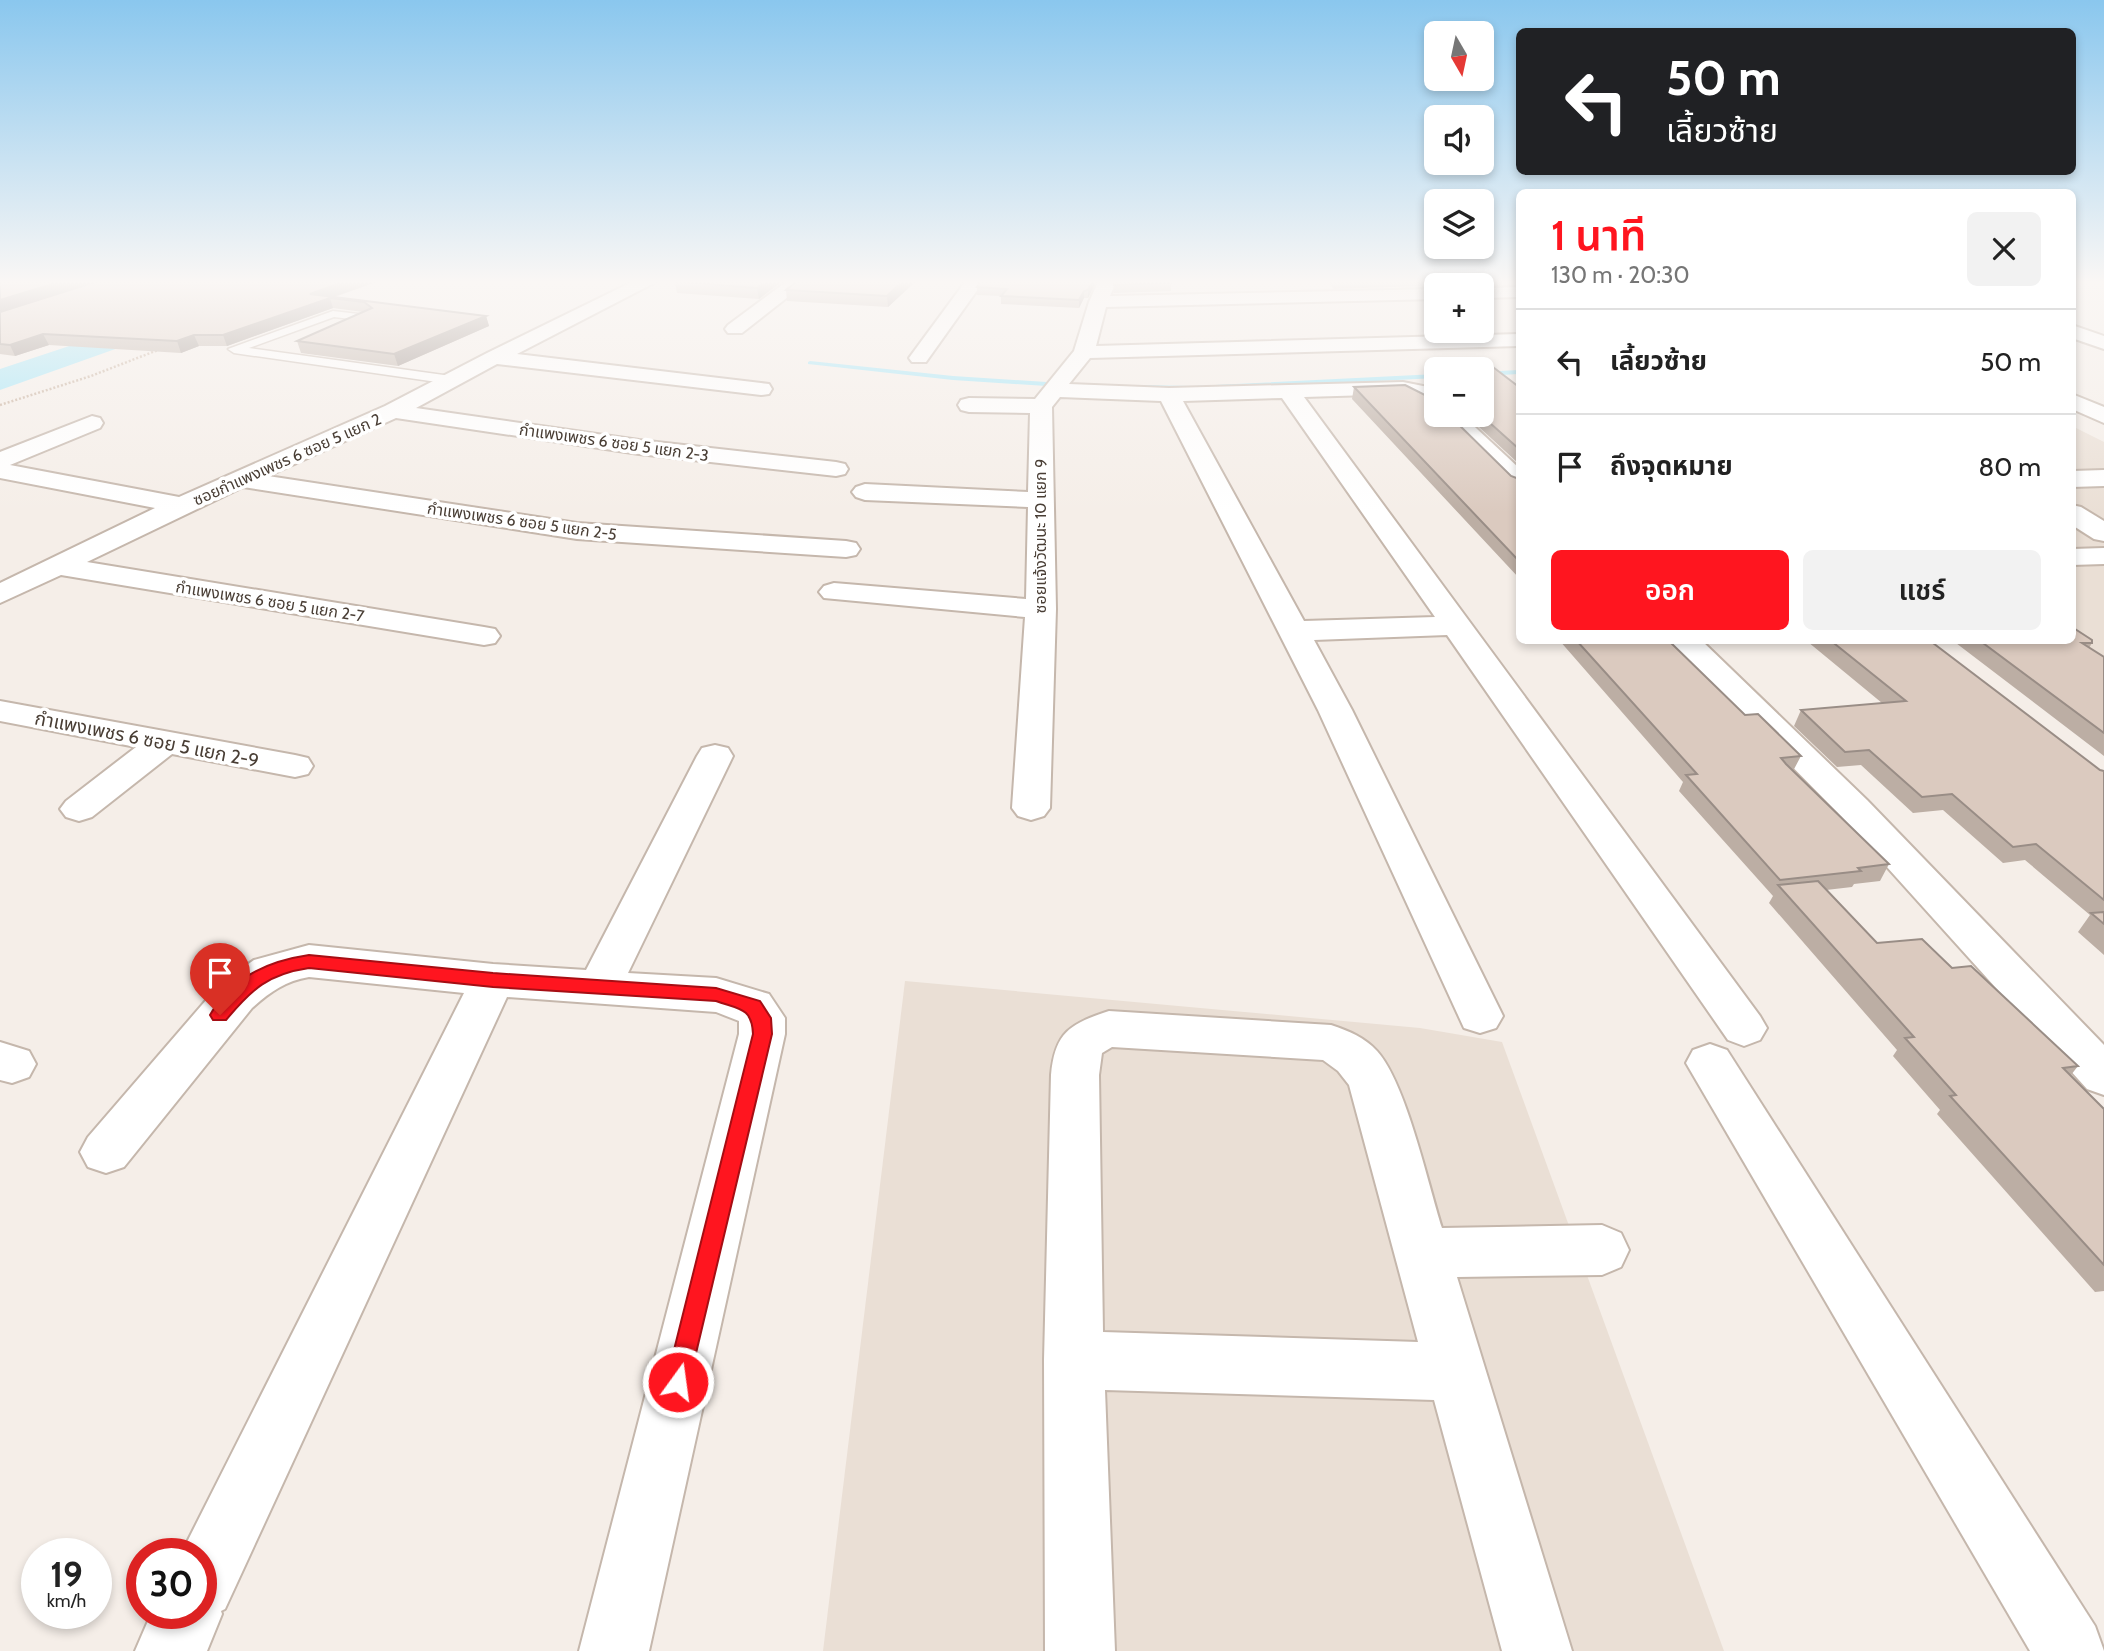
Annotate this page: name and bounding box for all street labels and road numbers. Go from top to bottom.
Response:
street label: ซอยกำแพงเพชร 6 ซอย 5 แยก 2 [190,409,384,510]
street label: กำแพงเพชร 6 ซอย 5 แยก 2-3 [518,420,710,465]
street label: ซอยแจ้งวัฒนะ 10 แยก 9 [1031,459,1050,613]
street label: กำแพงเพชร 6 ซอย 5 แยก 2-5 [426,499,618,544]
street label: กำแพงเพชร 6 ซอย 5 แยก 2-7 [174,577,365,626]
street label: กำแพงเพชร 6 ซอย 5 แยก 2-9 [33,706,261,773]

